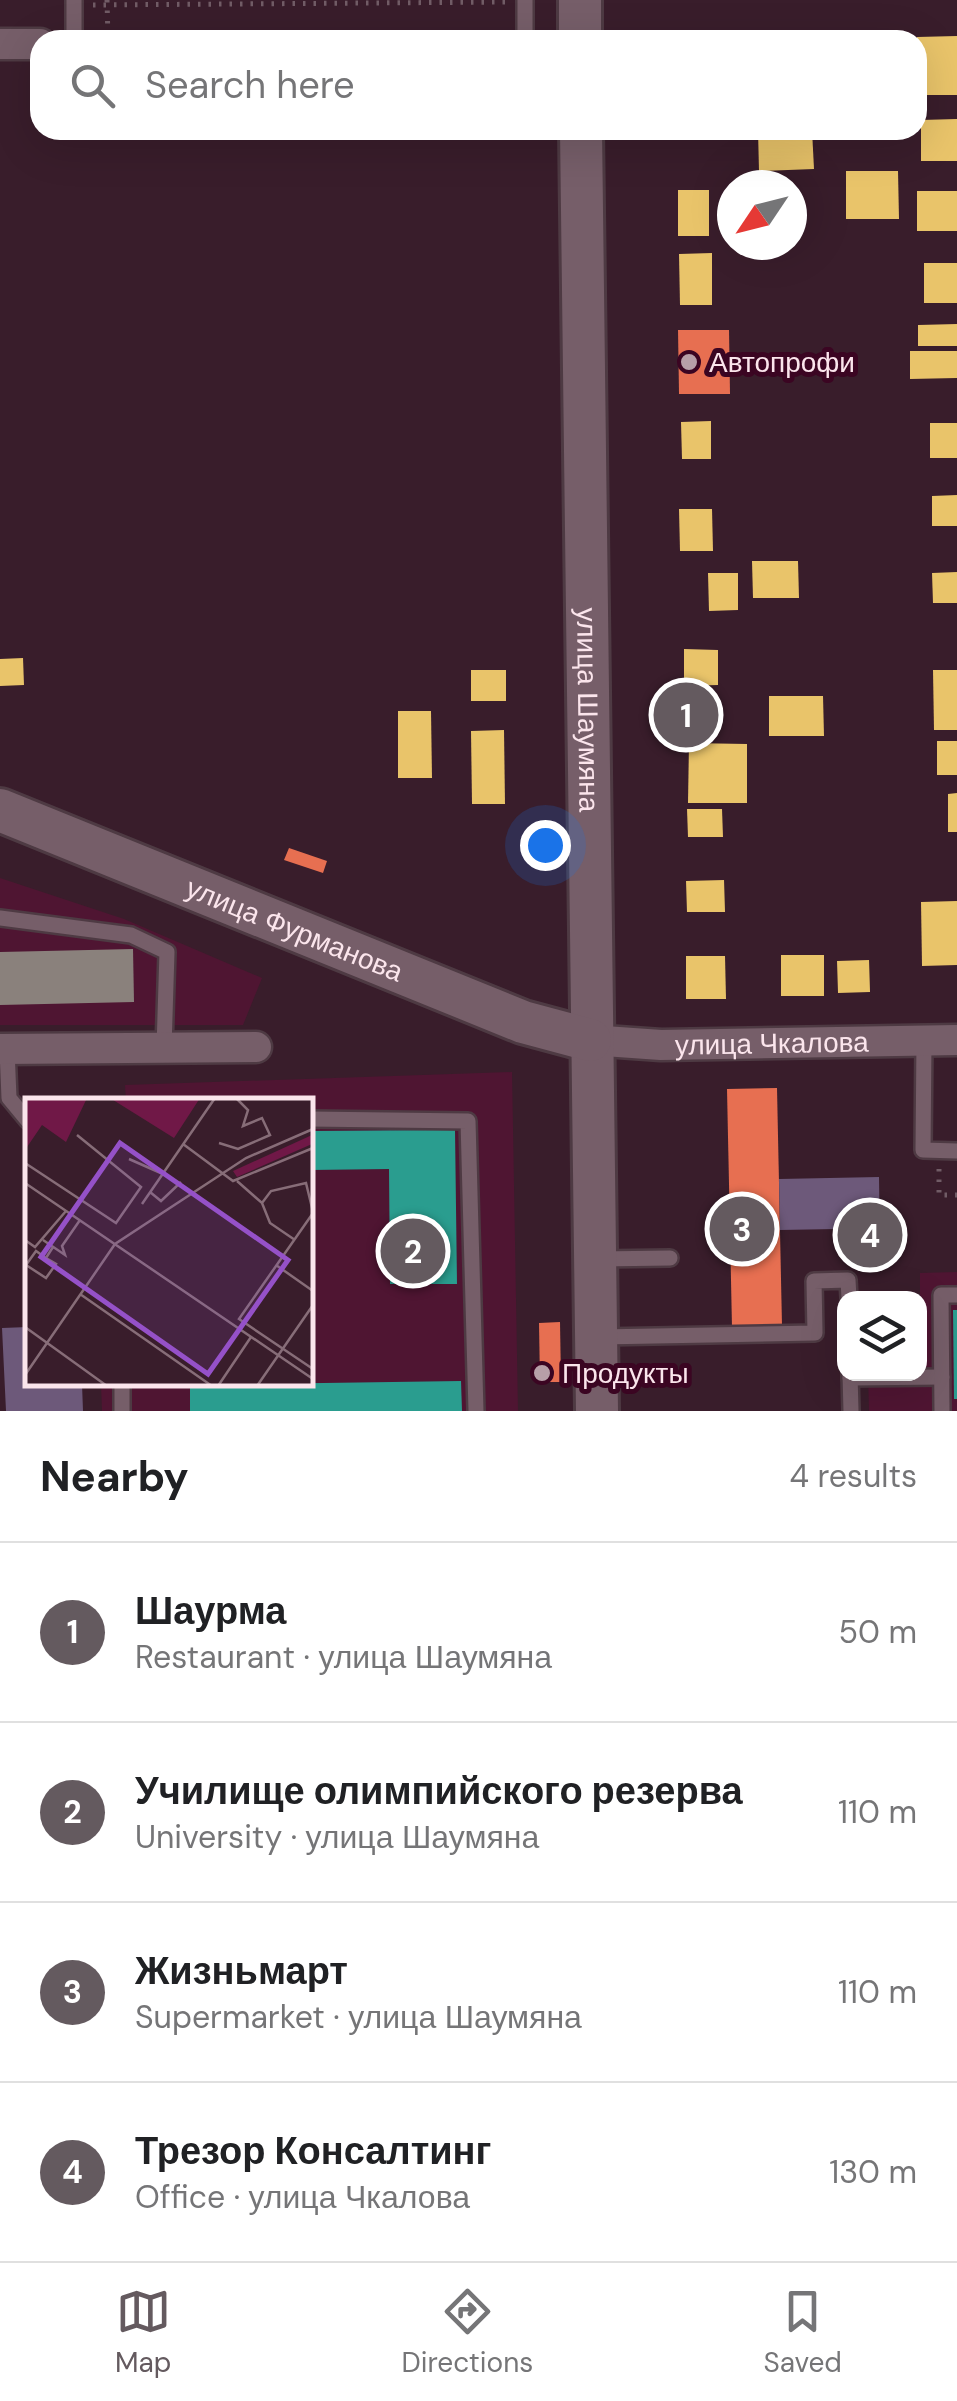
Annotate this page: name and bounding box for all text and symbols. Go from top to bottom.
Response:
search box [30,30,927,140]
icon: search [65,58,120,113]
text: Search here [145,60,355,110]
north arrow [717,170,807,260]
place label: Автопрофи [709,344,855,381]
marker: Автопрофи [678,351,700,373]
street label: улица Шаумяна [568,607,608,813]
pin: 1 [654,678,718,752]
your location [520,820,571,871]
street label: улица Фурманова [181,869,409,991]
street label: улица Чкалова [675,1023,870,1064]
inset map [25,1098,312,1386]
pin: 3 [710,1192,774,1266]
pin: 4 [838,1198,902,1272]
pin: 2 [380,1214,446,1288]
map controls [837,1291,927,1381]
button: layers [837,1291,927,1381]
place label: Продукты [562,1355,689,1392]
marker: Продукты [531,1362,553,1384]
text: Nearby [40,1449,189,1504]
text: 4 results [790,1455,917,1497]
text: Шаурма [135,1586,286,1636]
text: 1 [67,1611,78,1653]
text: 50 m [839,1611,917,1653]
text: Restaurant · улица Шаумяна [135,1636,552,1678]
text: Училище олимпийского резерва [135,1766,743,1816]
text: 2 [63,1791,82,1833]
text: 110 m [838,1791,917,1833]
text: University · улица Шаумяна [135,1816,539,1858]
text: Жизньмарт [135,1946,348,1996]
text: 3 [63,1971,82,2013]
text: 110 m [838,1971,917,2013]
text: Supermarket · улица Шаумяна [135,1996,582,2038]
text: Трезор Консалтинг [135,2126,491,2176]
text: 4 [62,2151,83,2193]
text: 130 m [829,2151,917,2193]
text: Office · улица Чкалова [135,2176,470,2218]
tab: Map [115,2284,171,2381]
tab: Directions [402,2284,533,2381]
tab: Saved [763,2284,842,2381]

